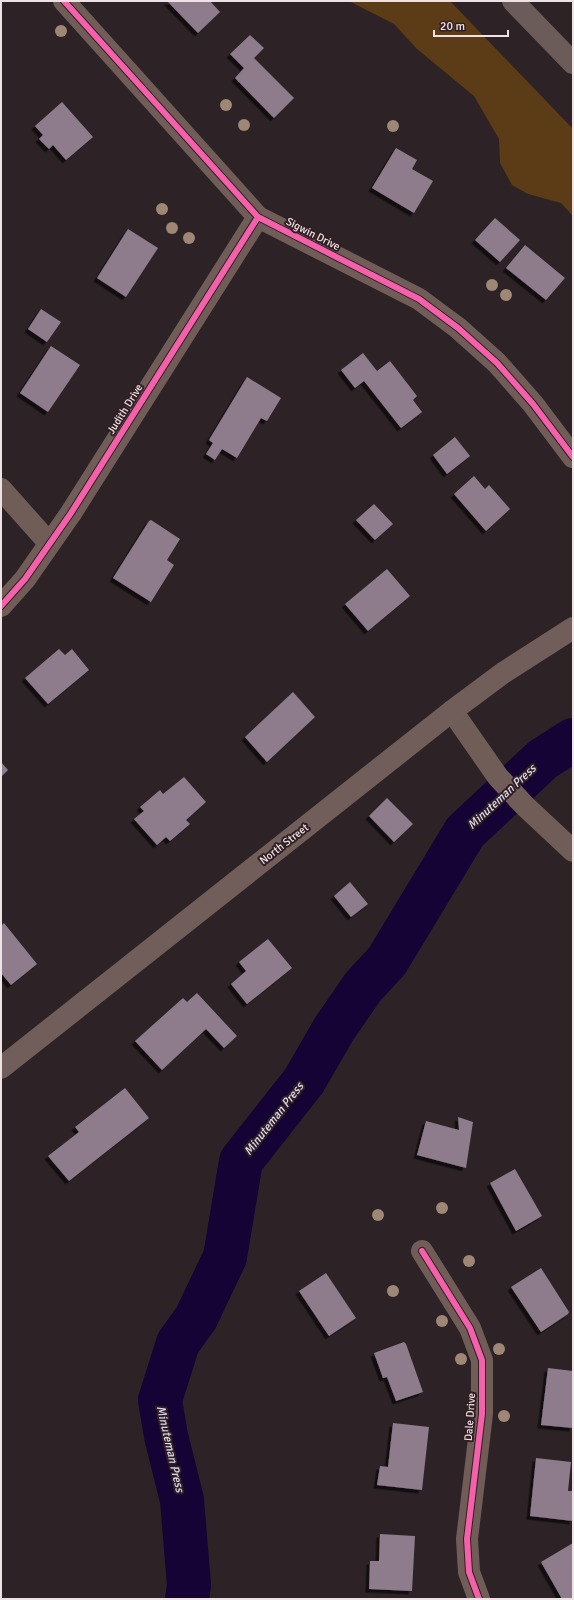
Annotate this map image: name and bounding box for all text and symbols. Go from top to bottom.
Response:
scale bar [434,12,508,38]
text: 20 m [440,19,465,34]
street label: Sigwin Drive [284,215,342,253]
street label: Judith Drive [105,382,145,436]
water label: Minuteman Press [465,760,541,833]
street label: North Street [257,821,311,867]
water label: Minuteman Press [241,1078,308,1158]
street label: Dale Drive [462,1392,478,1442]
water label: Minuteman Press [153,1404,188,1495]

